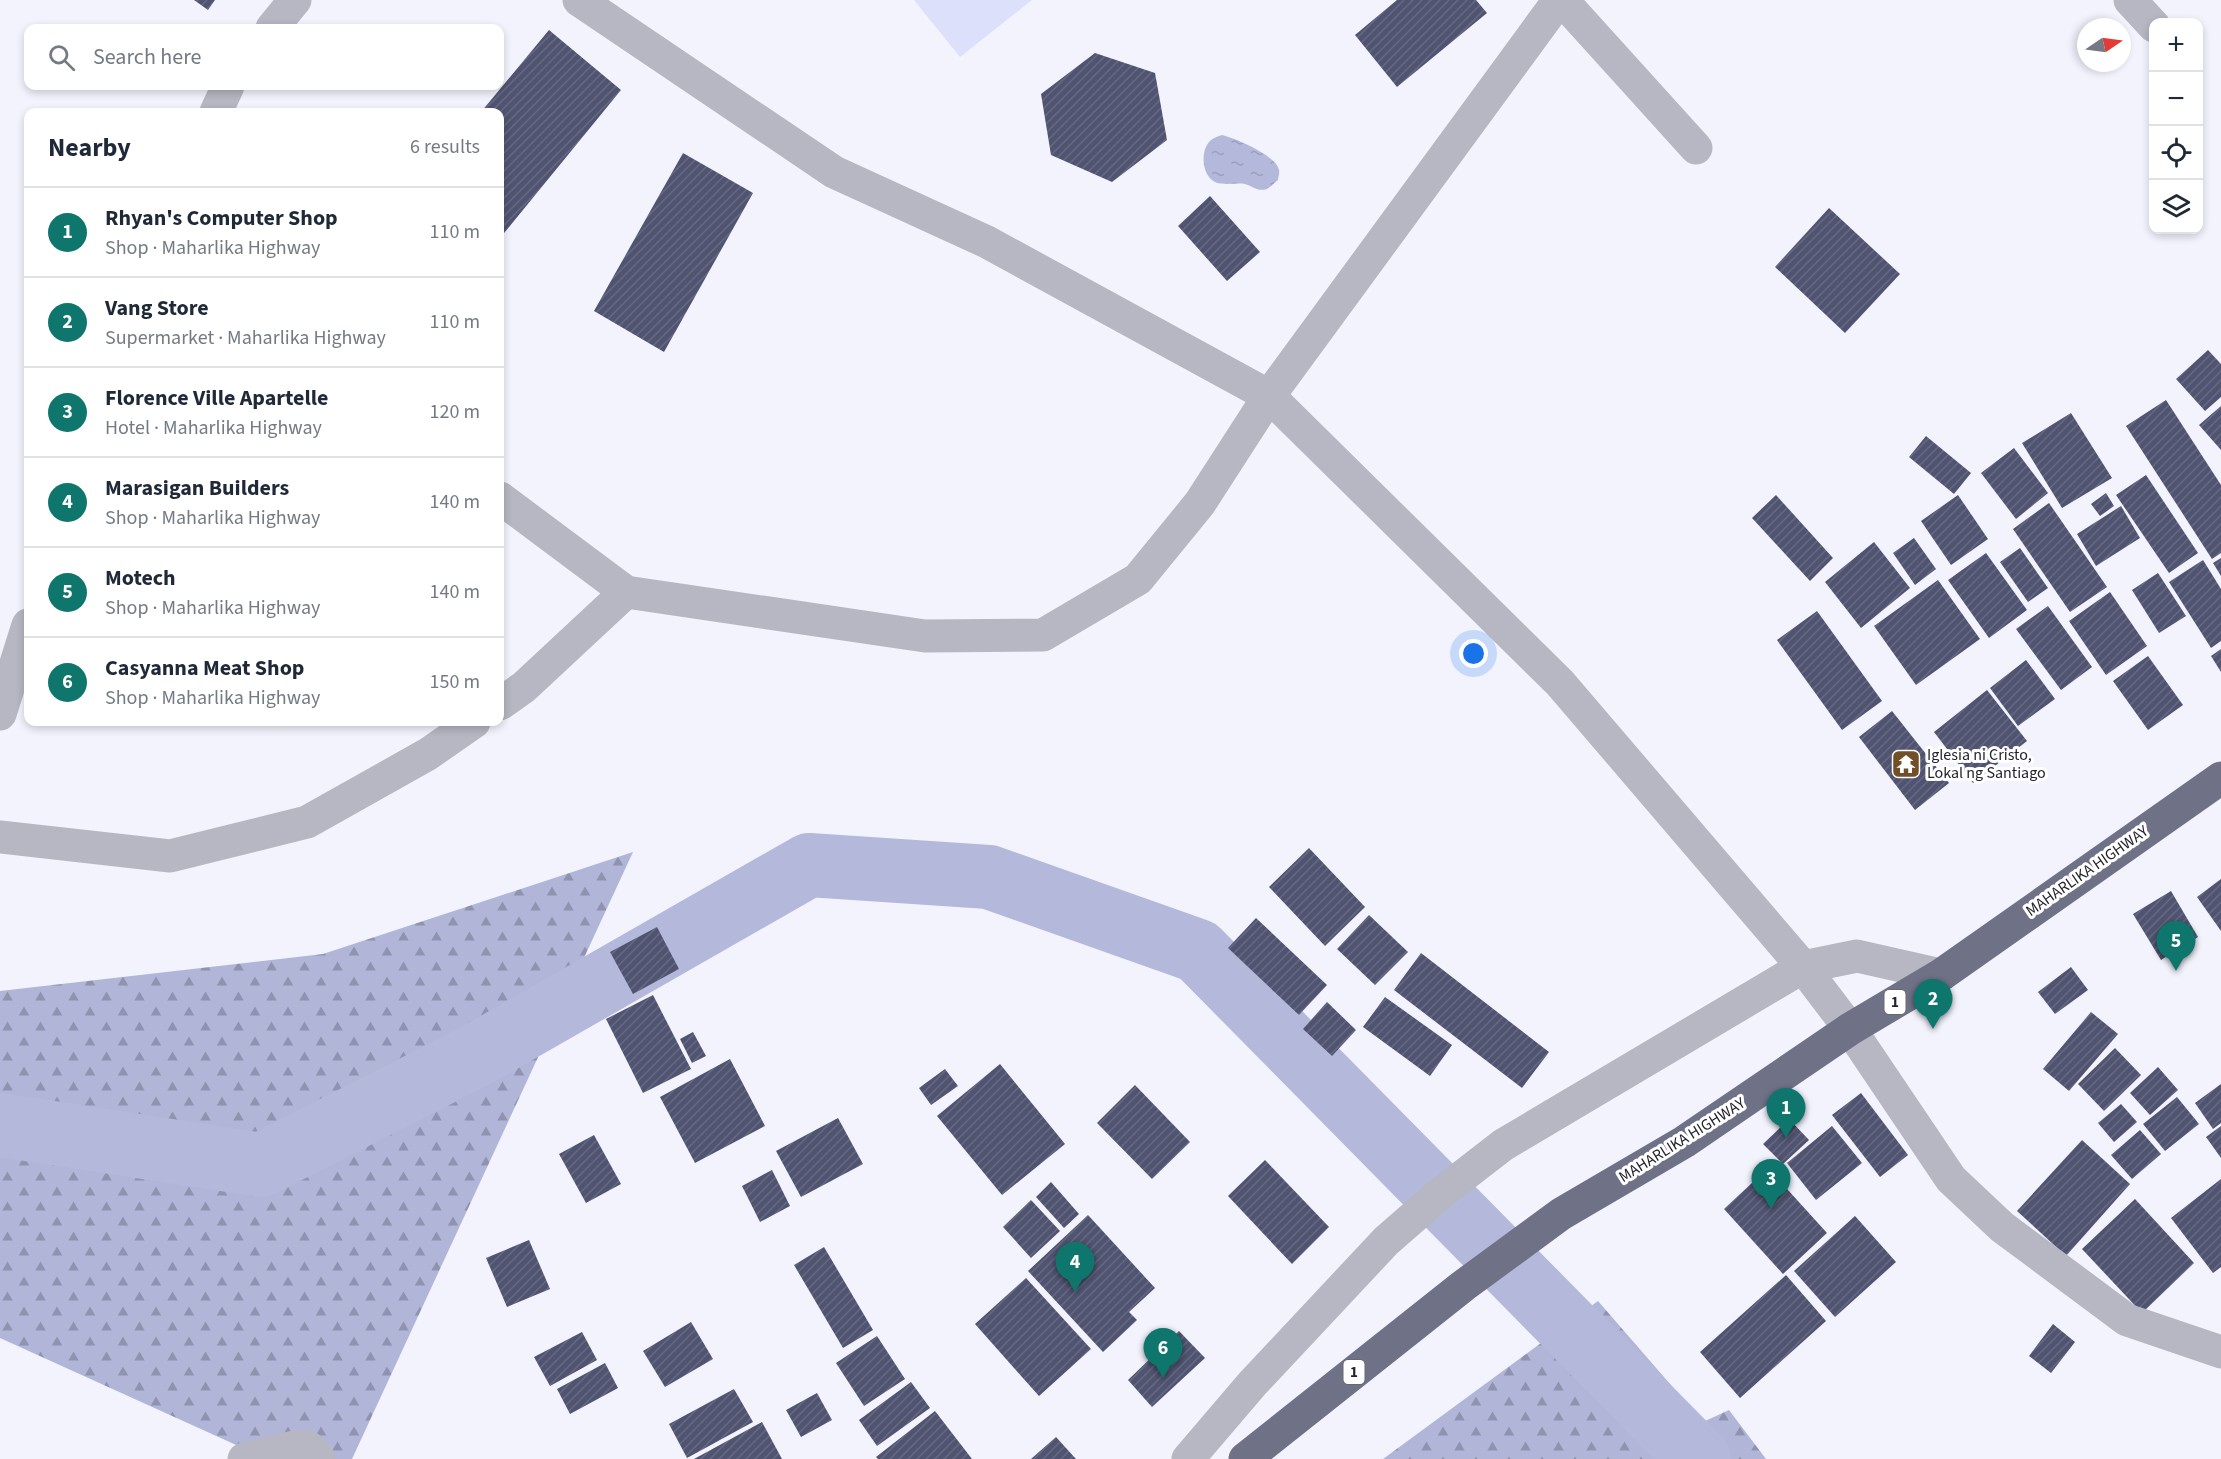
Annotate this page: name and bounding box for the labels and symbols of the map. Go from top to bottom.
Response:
north arrow [2077,18,2131,72]
your location [1459,639,1488,668]
place label: Iglesia ni Cristo, Lokal ng Santiago [1927,744,2046,784]
temple icon: Iglesia ni Cristo, Lokal ng Santiago [1890,748,1922,780]
street label: MAHARLIKA HIGHWAY [2021,820,2153,922]
pin: 5 [2156,922,2196,971]
pin: 2 [1914,980,1952,1029]
road number: 1 [1884,990,1906,1014]
pin: 1 [1766,1088,1806,1138]
street label: MAHARLIKA HIGHWAY [1615,1092,1750,1188]
pin: 3 [1752,1160,1790,1209]
pin: 4 [1056,1242,1094,1292]
pin: 6 [1144,1328,1182,1378]
road number: 1 [1344,1360,1364,1384]

